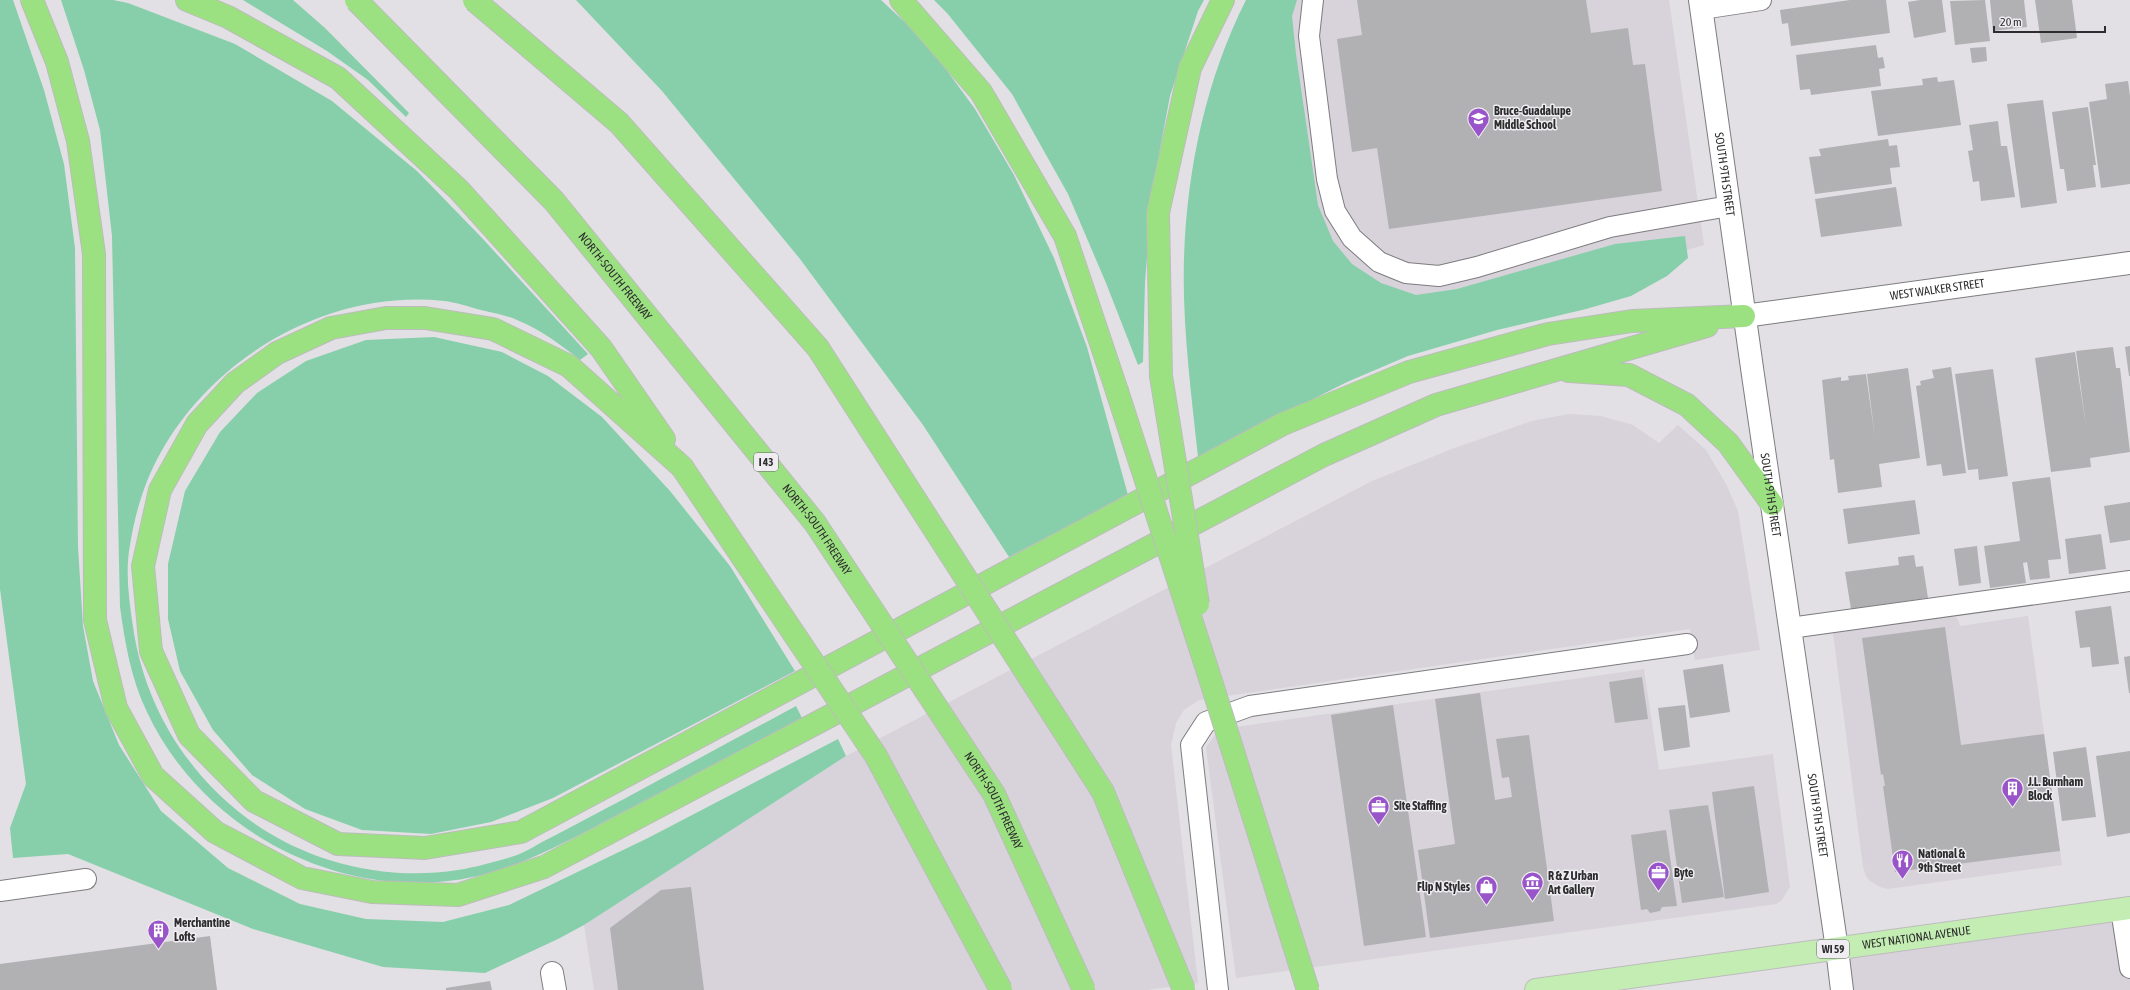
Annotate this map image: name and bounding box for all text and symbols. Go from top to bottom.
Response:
scale bar [1994,8,2105,34]
text: 20 m [2000,15,2022,29]
place label: Bruce-Guadalupe Middle School [1494,104,1572,132]
school or university icon: Bruce-Guadalupe Middle School [1466,105,1492,138]
street label: SOUTH 9TH STREET [1712,131,1738,218]
street label: NORTH-SOUTH FREEWAY [575,230,655,323]
street label: WEST WALKER STREET [1889,276,1986,303]
street label: SOUTH 9TH STREET [1758,452,1784,539]
road number: I 43 [754,453,778,471]
street label: NORTH-SOUTH FREEWAY [779,481,855,578]
street label: NORTH-SOUTH FREEWAY [961,749,1026,852]
street label: SOUTH 9TH STREET [1804,773,1831,859]
place label: J.L. Burnham Block [2027,775,2083,803]
building icon: J.L. Burnham Block [1999,776,2025,809]
office icon: Site Staffing [1366,793,1392,826]
place label: Site Staffing [1394,799,1447,813]
place label: National & 9th Street [1918,847,1966,875]
restaurant icon: National & 9th Street [1890,848,1916,881]
office icon: Byte [1645,860,1671,893]
place label: Byte [1674,866,1694,880]
place label: R & Z Urban Art Gallery [1547,869,1598,897]
museum icon: R & Z Urban Art Gallery [1520,870,1546,903]
shop icon: Flip N Styles [1473,874,1499,907]
place label: Flip N Styles [1417,880,1471,894]
place label: Merchantine Lofts [174,916,231,944]
building icon: Merchantine Lofts [145,917,171,950]
street label: WEST NATIONAL AVENUE [1861,923,1971,952]
road number: WI 59 [1817,940,1849,958]

